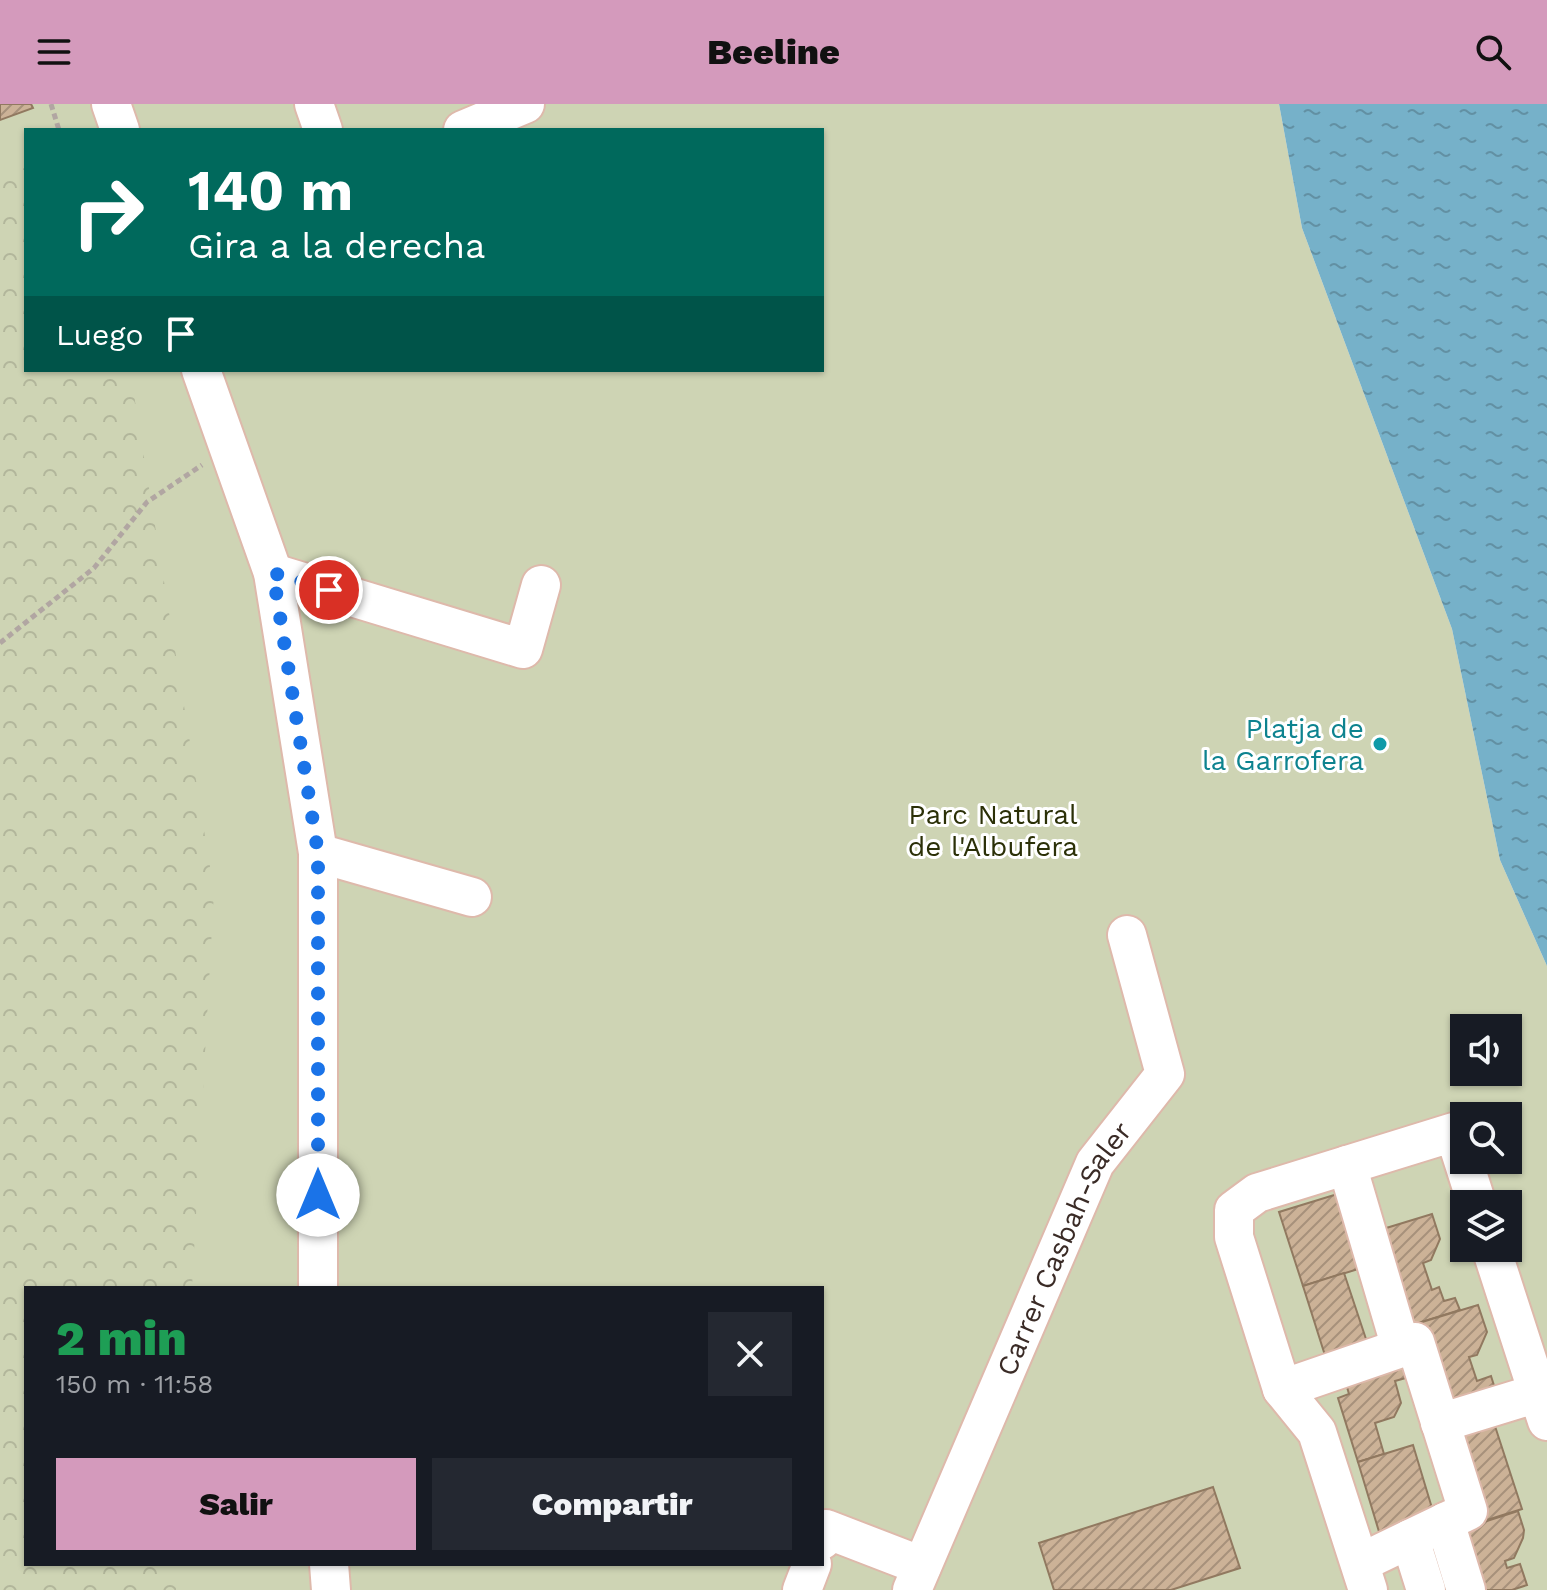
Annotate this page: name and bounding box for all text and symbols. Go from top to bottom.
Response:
icon: menu [32,30,76,74]
icon: search [1471,30,1515,74]
text: Beeline [707,31,840,73]
text: 140 m [188,158,353,224]
icon: right [56,160,160,264]
text: Gira a la derecha [188,225,485,267]
icon: arrive [159,312,203,356]
text: Luego [56,317,143,352]
pin [295,556,363,624]
icon: arrive [307,568,351,612]
place label: Platja de la Garrofera [1202,712,1364,777]
marker: Platja de la Garrofera [1371,735,1389,753]
park label: Parc Natural de l'Albufera [908,798,1078,863]
map controls [1450,1014,1522,1262]
button: sound [1450,1014,1522,1086]
button: search [1450,1102,1522,1174]
street label: Carrer Casbah-Saler [990,1115,1138,1381]
position arrow [276,1153,360,1237]
button: layers [1450,1190,1522,1262]
text: 2 min [56,1310,187,1367]
button: close [708,1312,792,1396]
text: 150 m · 11:58 [56,1369,213,1399]
button: Salir [56,1458,416,1550]
button: Compartir [432,1458,792,1550]

